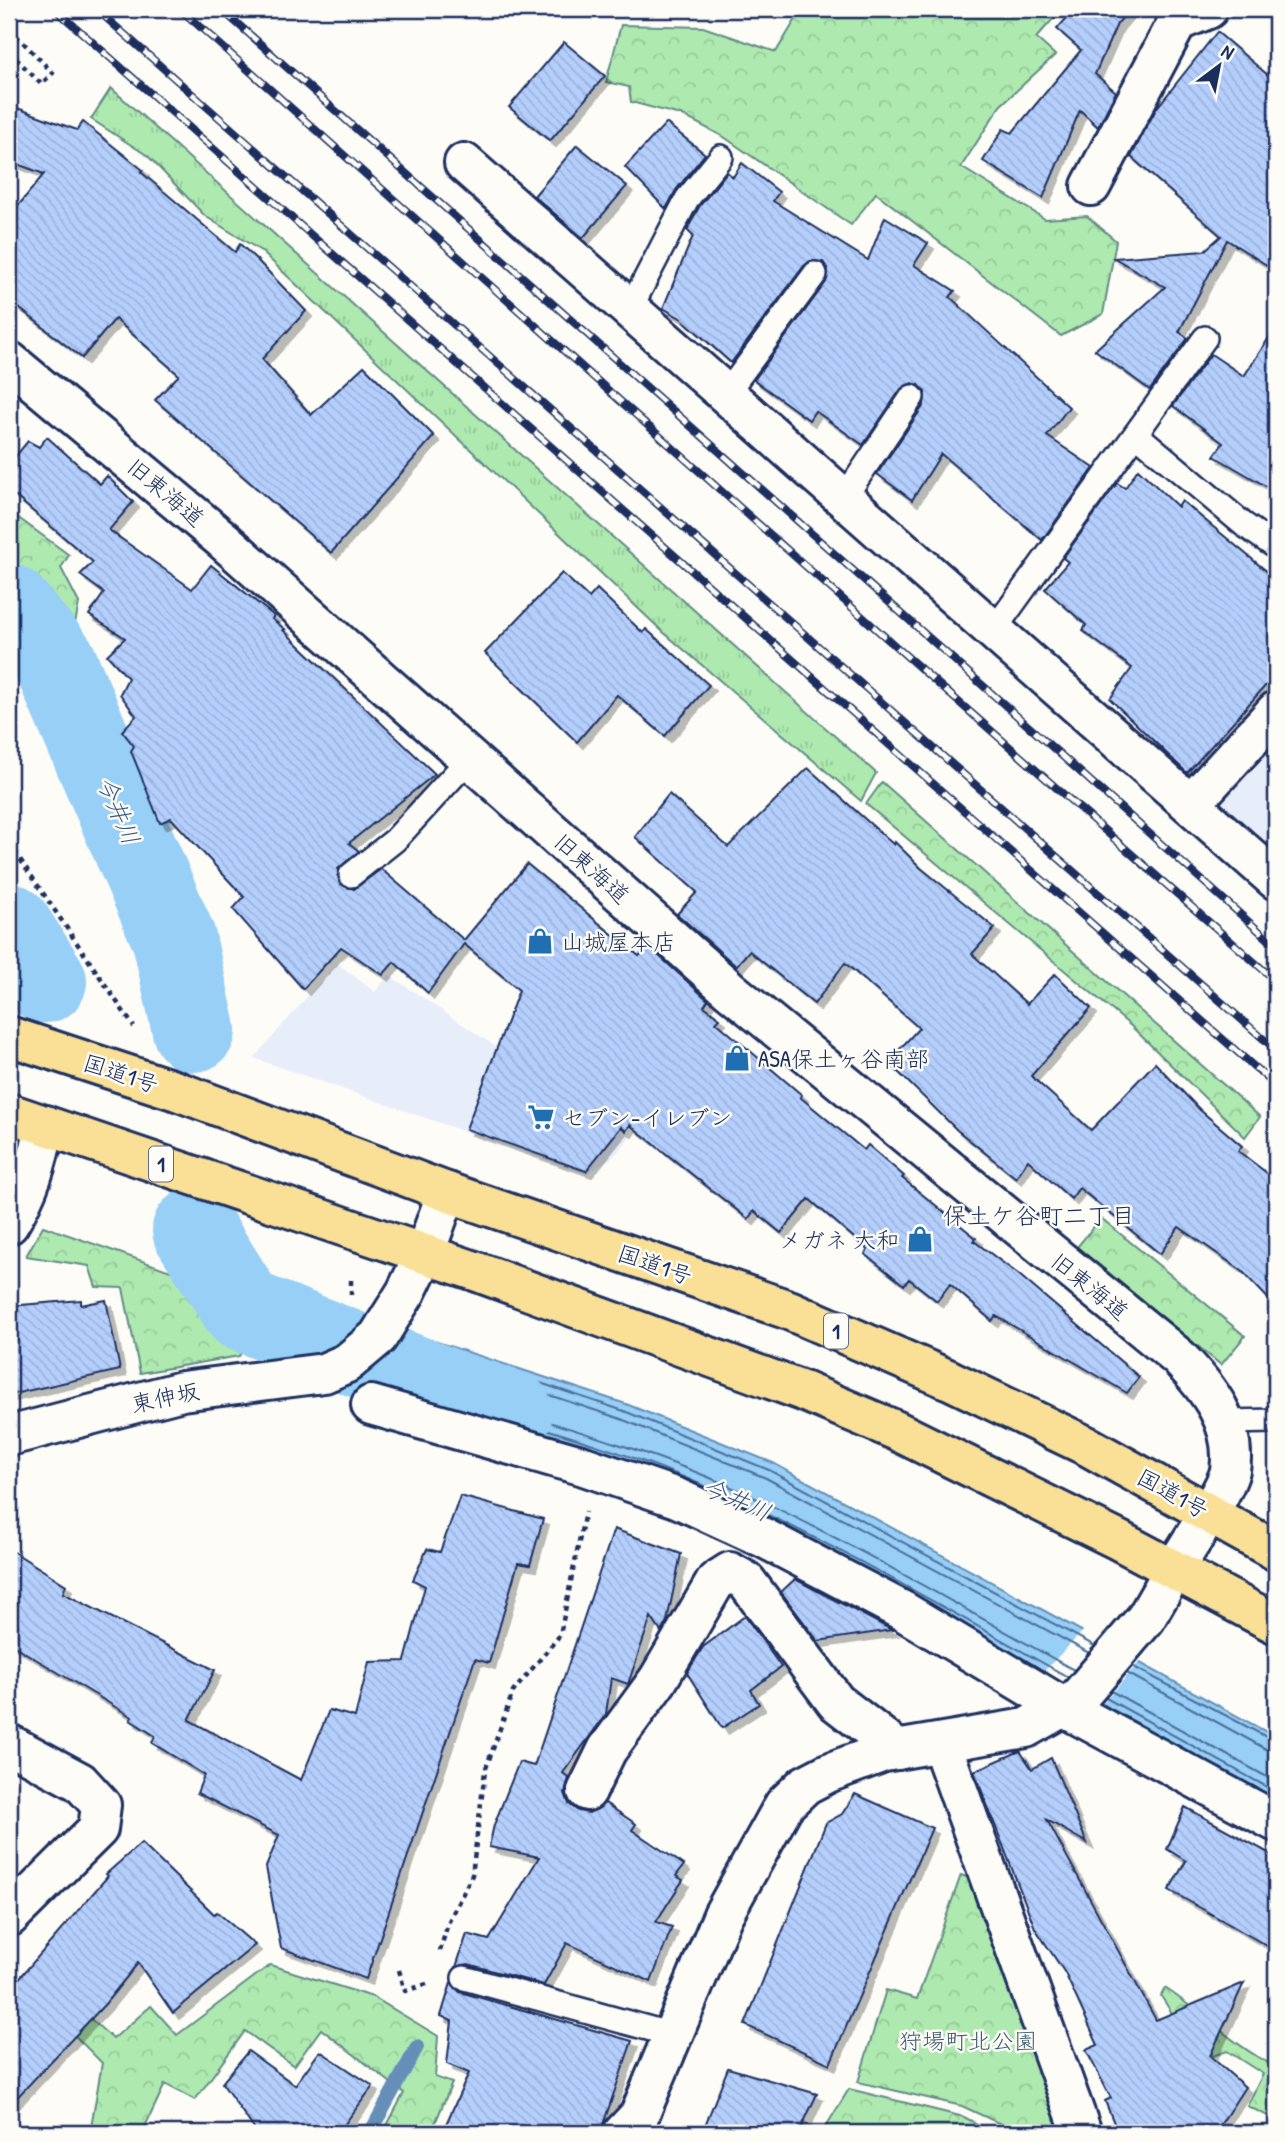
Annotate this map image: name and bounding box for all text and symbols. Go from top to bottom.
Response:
north arrow [1184,32,1254,102]
text: N [1217,38,1239,65]
street label: 旧東海道 [121,451,211,533]
water label: 今井川 [90,771,148,849]
street label: 旧東海道 [547,826,637,910]
shop icon: 山城屋本店 [525,926,555,956]
place label: 山城屋本店 [561,926,676,957]
shop icon: ASA保土ヶ谷南部 [722,1043,752,1073]
place label: ASA保土ヶ谷南部 [758,1043,929,1074]
street label: 国道1号 [79,1046,163,1100]
supermarket icon: セブン-イレブン [526,1102,556,1132]
place label: セブン-イレブン [562,1102,732,1133]
road number: 1 [149,1146,173,1182]
district label: 保土ケ谷町二丁目 [943,1199,1135,1231]
place label: メガネ 大和 [779,1224,899,1255]
shop icon: メガネ 大和 [905,1224,935,1254]
street label: 国道1号 [613,1237,697,1291]
street label: 旧東海道 [1044,1245,1136,1327]
road number: 1 [824,1314,848,1348]
street label: 東伸坂 [128,1375,202,1419]
street label: 国道1号 [1132,1461,1214,1525]
water label: 今井川 [698,1470,776,1528]
park label: 狩場町北公園 [899,2025,1037,2056]

